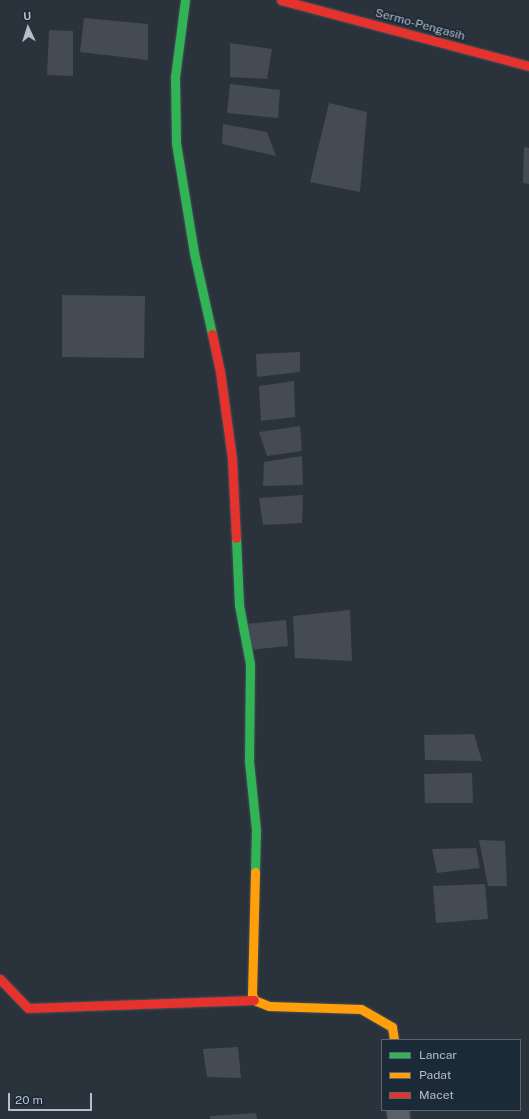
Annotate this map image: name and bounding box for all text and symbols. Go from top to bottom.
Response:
street label: Sermo-Pengasih [373,6,467,44]
north arrow [8,8,48,48]
text: U [23,10,32,22]
legend [381,1039,521,1111]
text: Lancar [419,1048,457,1062]
text: Padat [419,1068,451,1082]
scale bar [10,1085,94,1111]
text: Macet [419,1088,454,1102]
text: 20 m [15,1093,43,1107]

